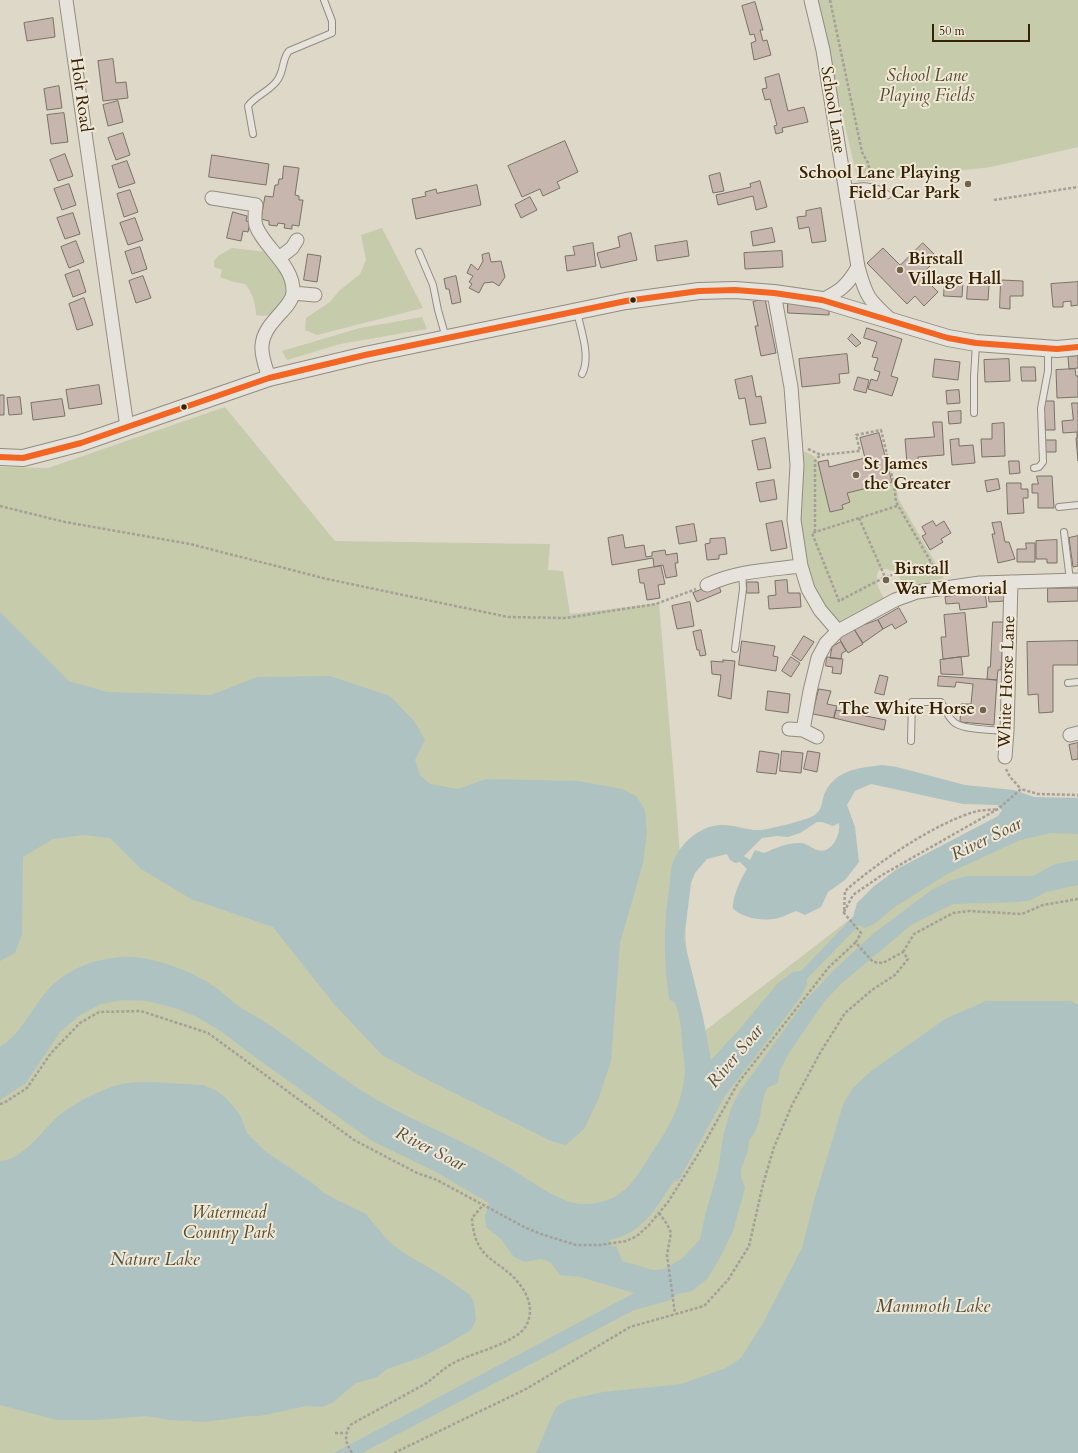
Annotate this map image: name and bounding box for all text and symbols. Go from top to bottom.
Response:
scale bar [934,16,1032,42]
text: 50 m [939,23,965,39]
street label: Holt Road [65,56,95,134]
street label: School Lane [815,65,849,155]
park label: School Lane Playing Fields [879,67,975,107]
place label: School Lane Playing Field Car Park [799,164,960,204]
marker: School Lane Playing Field Car Park [963,179,973,189]
place label: Birstall Village Hall [908,250,1001,290]
marker: Birstall Village Hall [895,265,905,275]
unlabelled marker [628,295,638,305]
unlabelled marker [179,402,189,412]
place label: St James the Greater [864,455,950,495]
marker: St James the Greater [851,470,861,480]
place label: Birstall War Memorial [894,560,1007,600]
marker: Birstall War Memorial [881,575,891,585]
street label: White Horse Lane [995,615,1021,749]
place label: The White Horse [839,700,975,720]
marker: The White Horse [978,705,988,715]
water label: River Soar [948,814,1026,866]
water label: River Soar [703,1021,769,1093]
water label: River Soar [391,1123,469,1177]
park label: Watermead Country Park [183,1204,275,1244]
water label: Nature Lake [110,1250,200,1272]
water label: Mammoth Lake [876,1297,990,1319]

